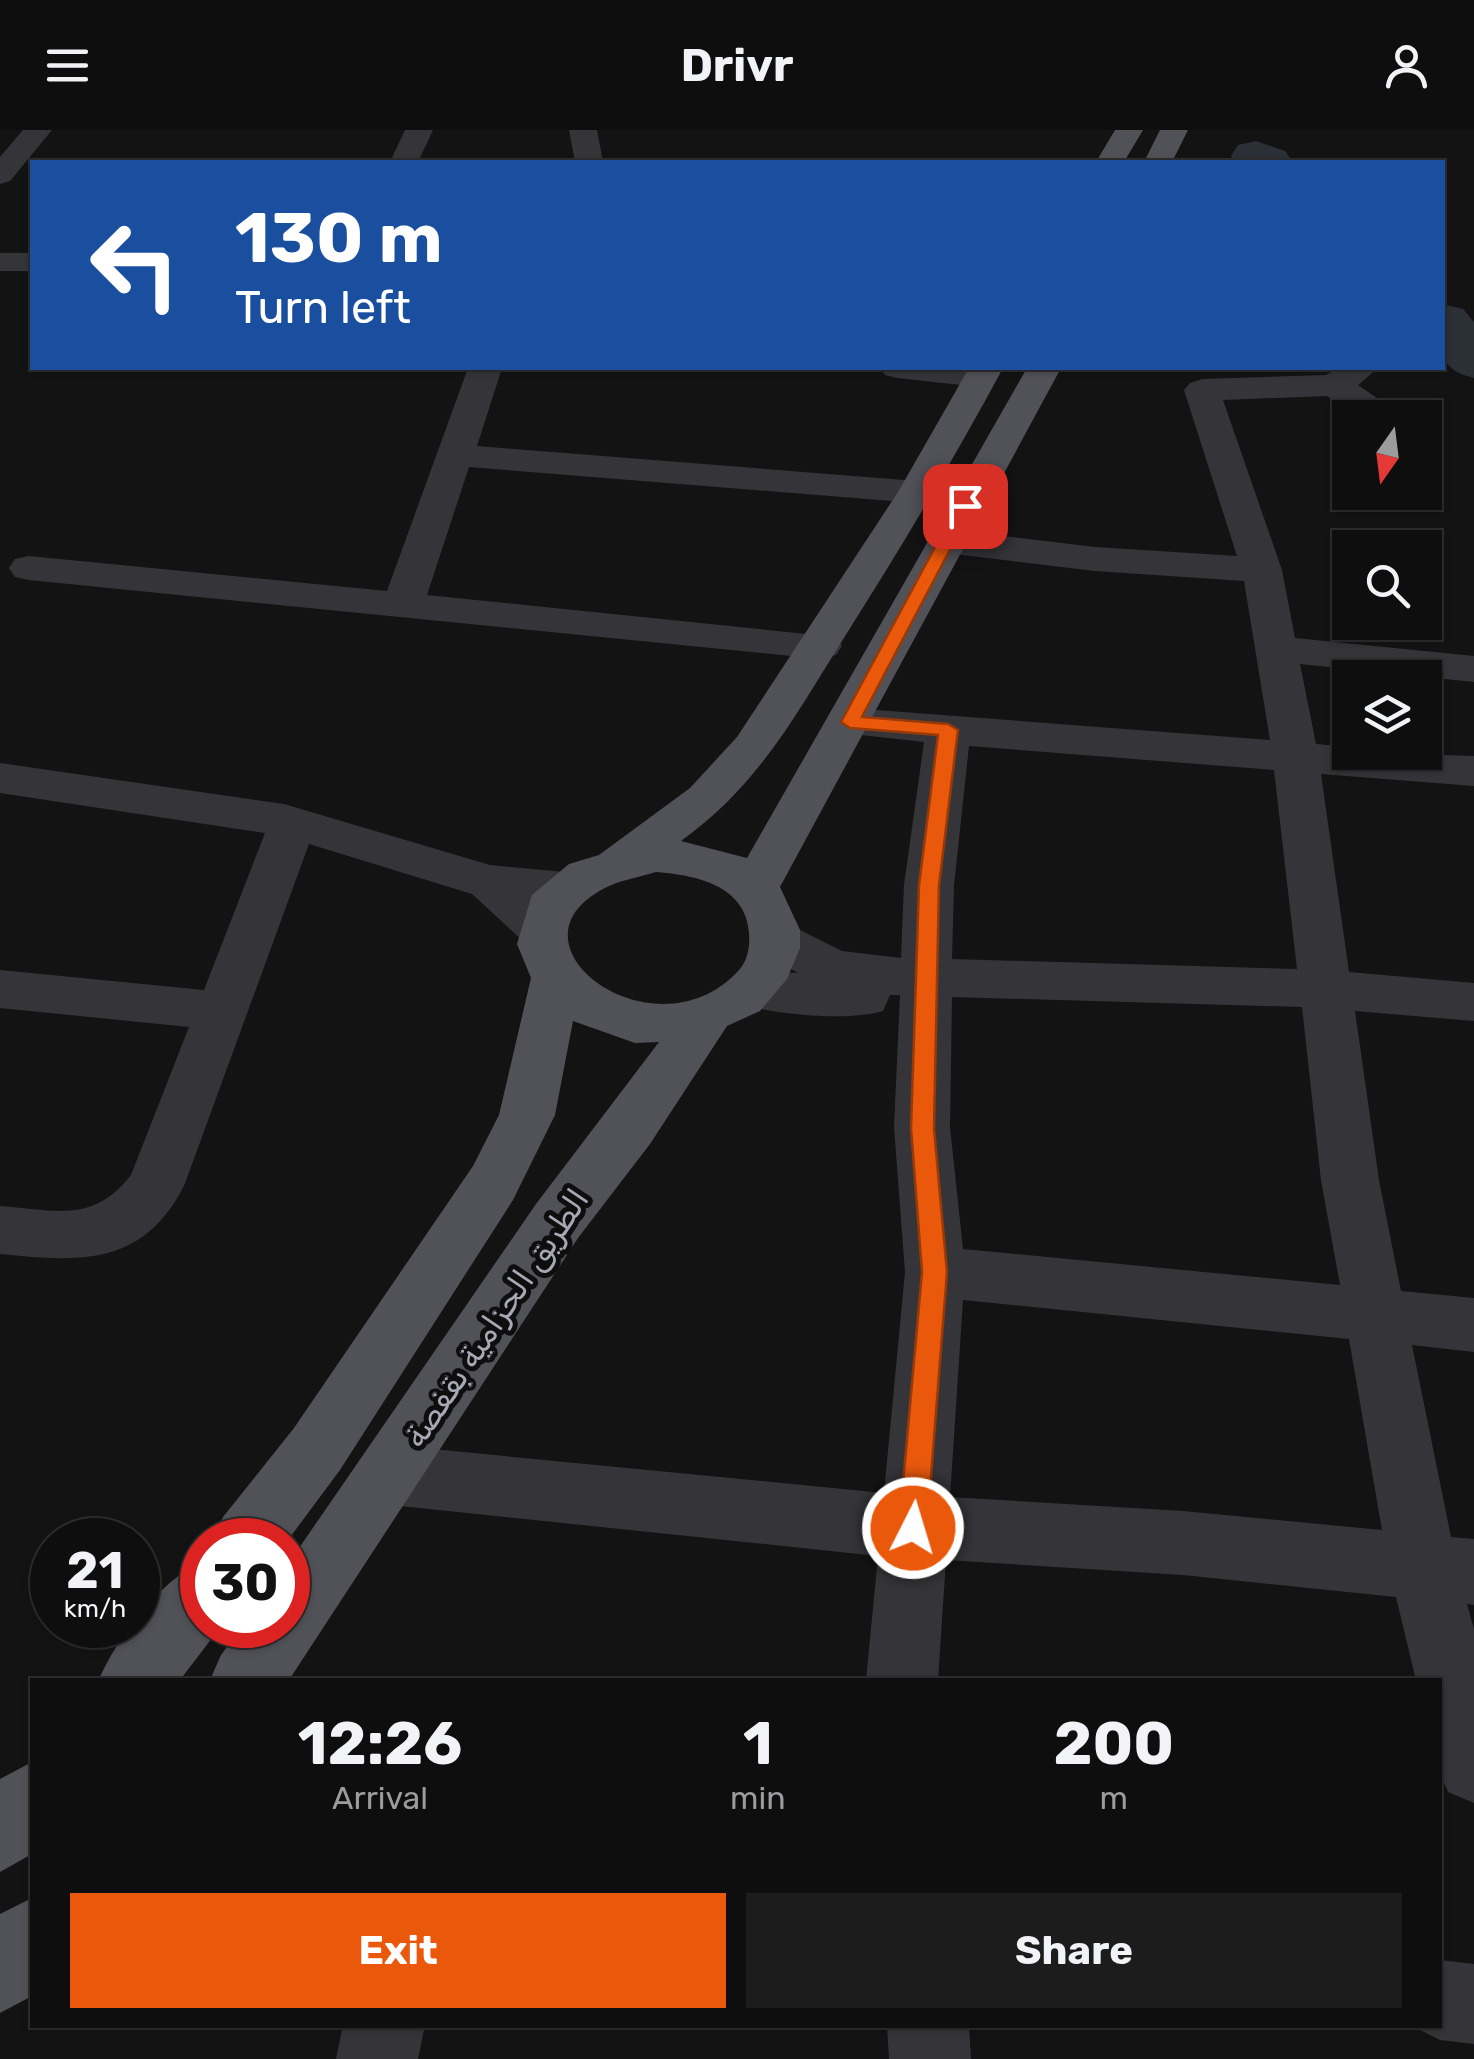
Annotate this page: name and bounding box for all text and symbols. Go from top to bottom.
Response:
icon: menu [40,38,95,93]
icon: person [1379,38,1434,93]
text: Drivr [681,39,793,92]
text: 130 m [235,197,443,280]
icon: left [70,200,200,330]
text: Turn left [235,281,411,334]
north arrow [1332,400,1442,510]
map controls [1332,400,1442,770]
pin [923,464,1008,549]
icon: arrive [938,479,993,534]
button: search [1332,530,1442,640]
button: layers [1332,660,1442,770]
street label: الطريق الحزامية بقفصة [395,1182,597,1454]
position arrow [861,1476,965,1580]
speed limit sign: 30 [180,1518,310,1648]
text: 21 [66,1541,124,1601]
text: km/h [64,1594,126,1623]
text: 12:26 [298,1708,462,1779]
text: 1 [743,1708,773,1779]
text: 200 [1054,1708,1174,1779]
text: Arrival [332,1779,428,1817]
text: min [730,1779,786,1817]
text: m [1100,1779,1128,1817]
button: Exit [70,1893,726,2008]
button: Share [746,1893,1402,2008]

